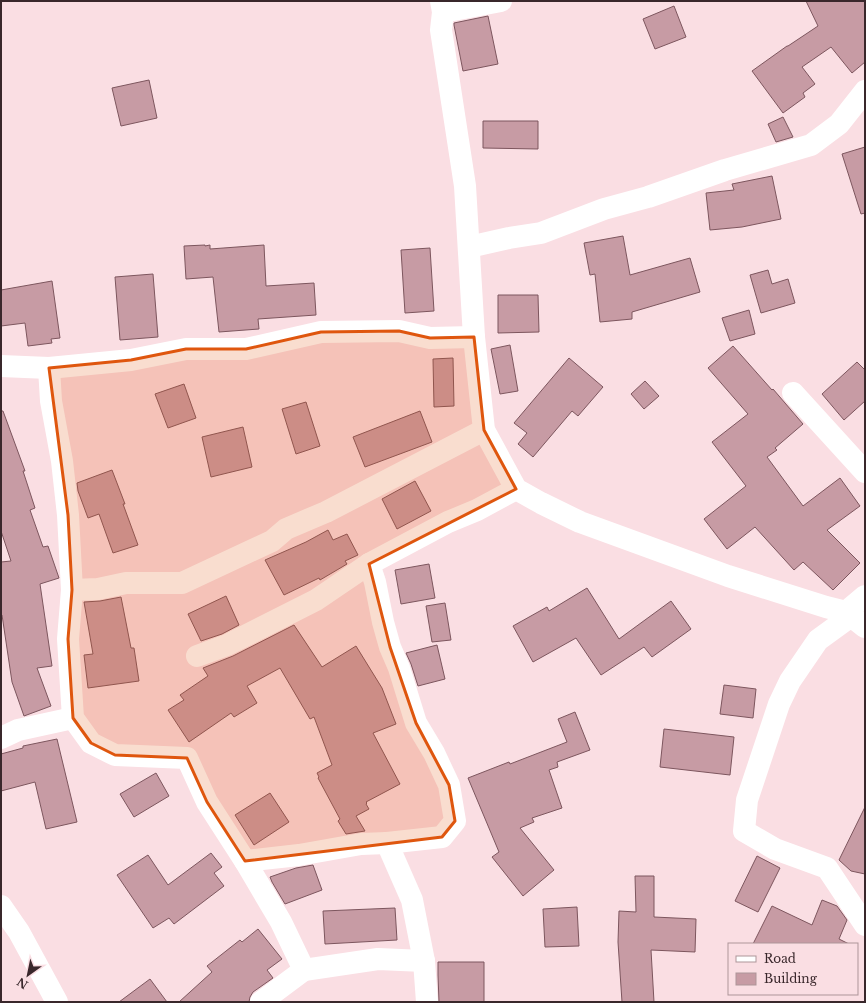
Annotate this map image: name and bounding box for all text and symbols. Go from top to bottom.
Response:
legend [728,943,858,995]
text: Road [764,951,796,966]
north arrow [8,955,48,995]
text: Building [764,971,818,986]
text: N [14,974,31,992]

